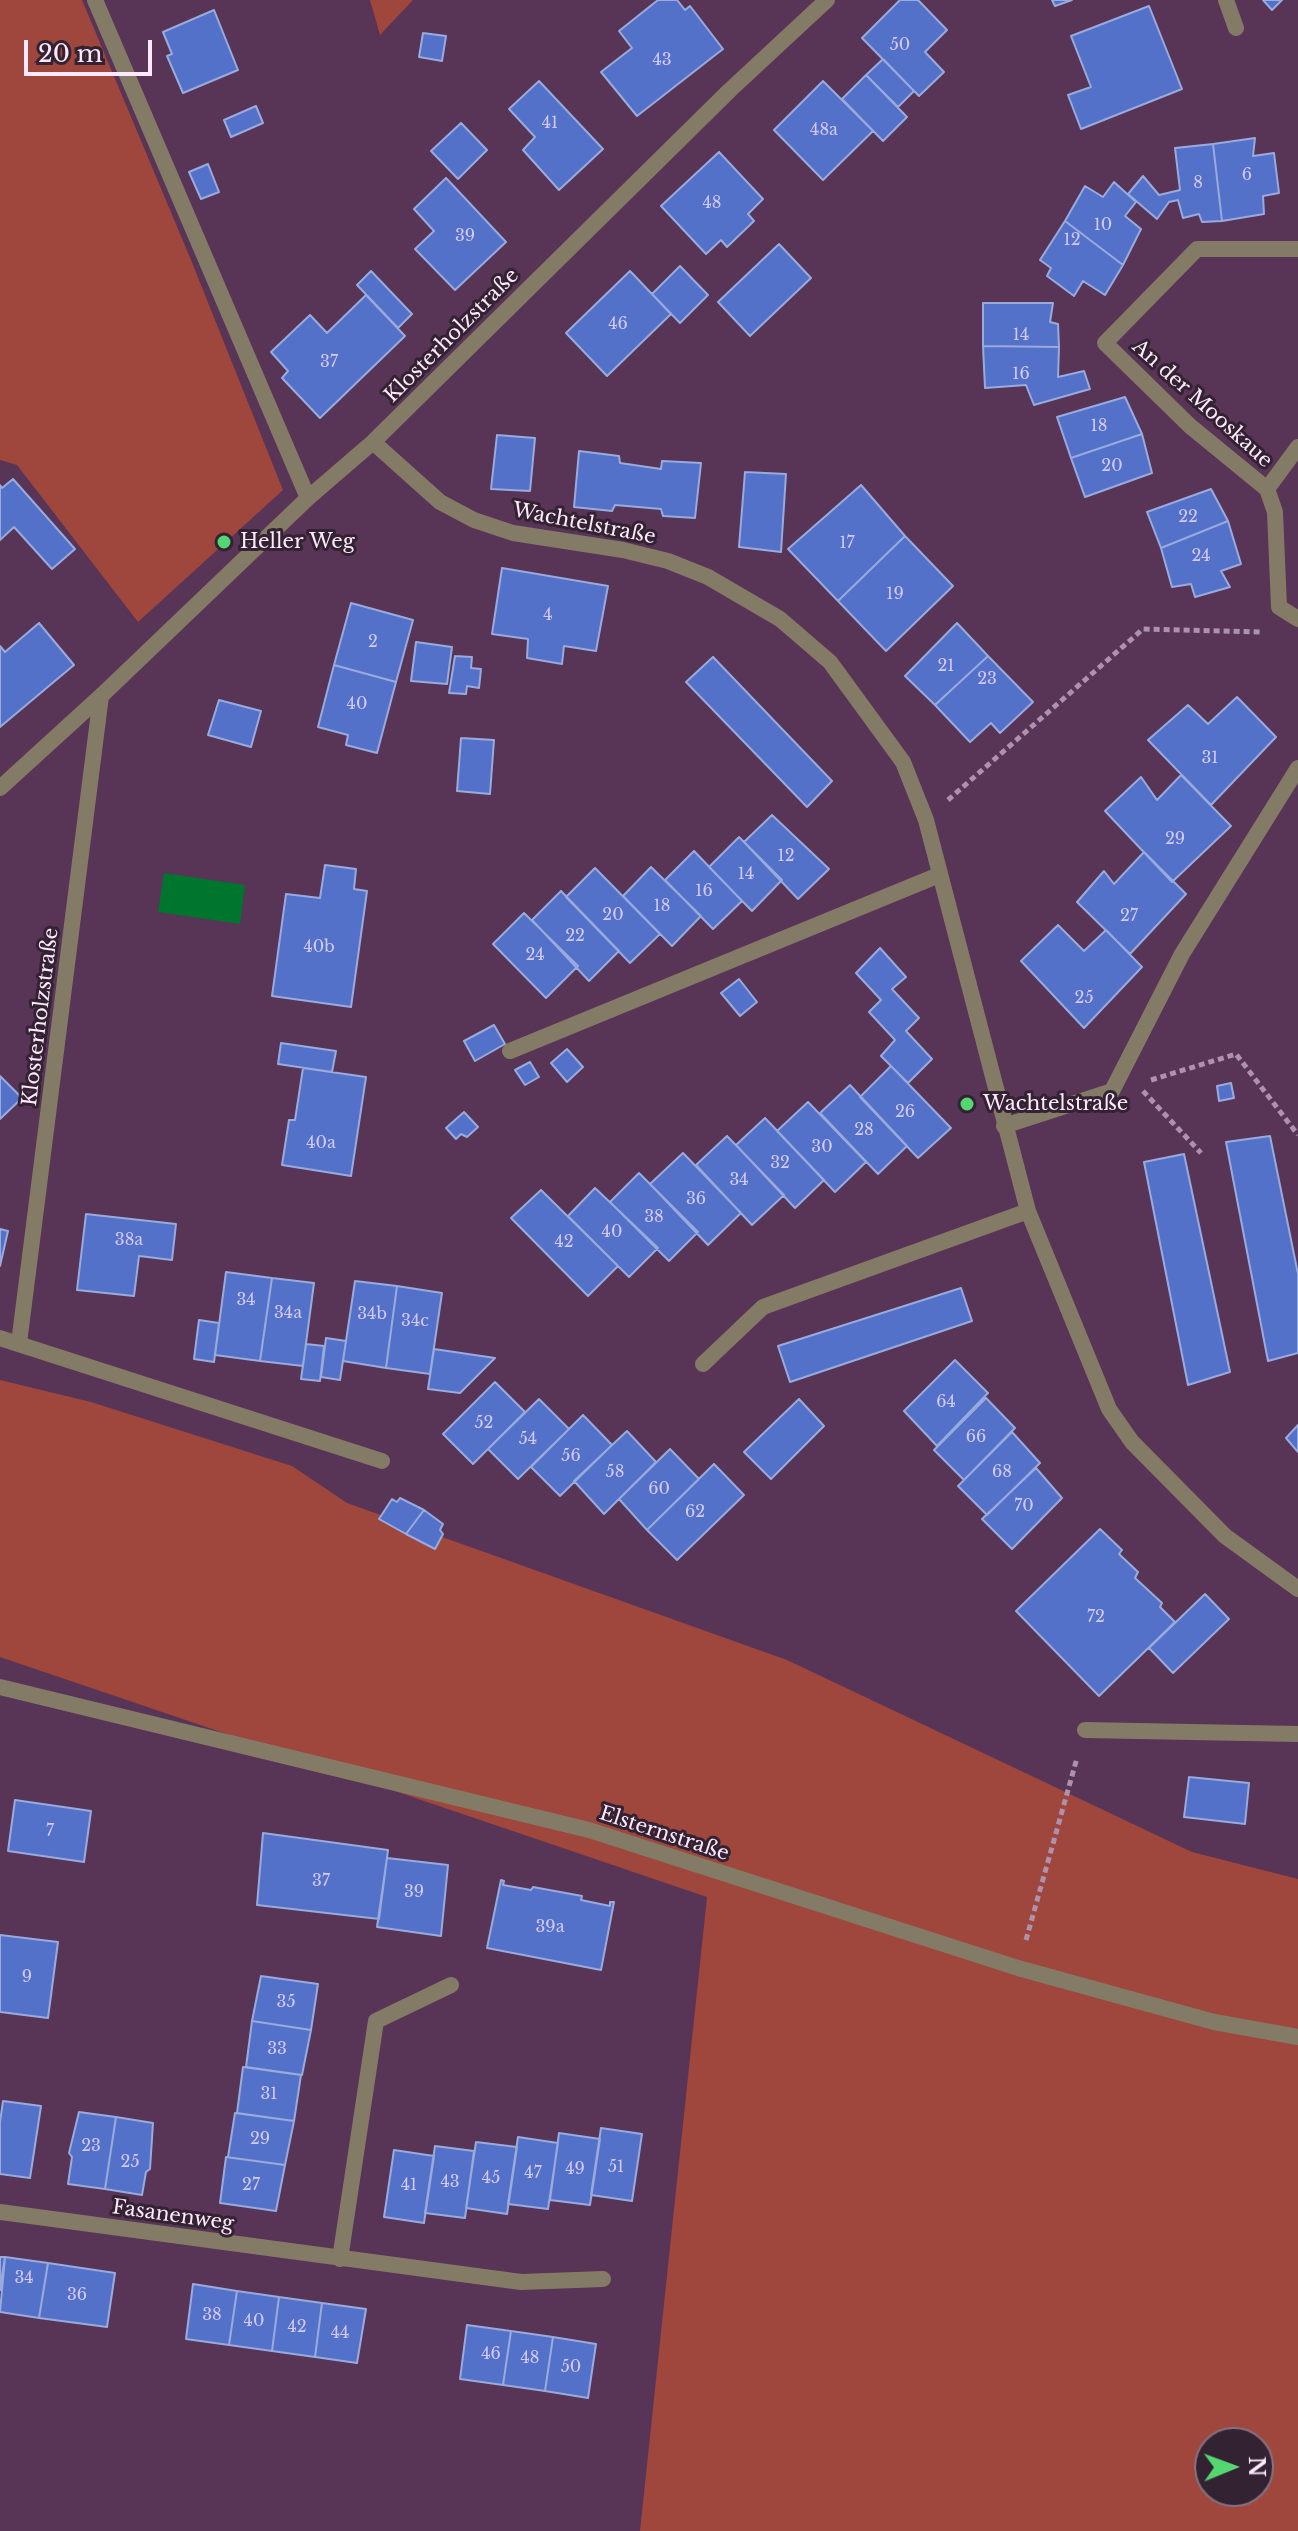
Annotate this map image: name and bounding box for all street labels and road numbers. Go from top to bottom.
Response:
street label: Klosterholzstraße [380,264,524,408]
street label: An der Mooskaue [1127,335,1277,473]
street label: Wachtelstraße [510,498,658,550]
street label: Klosterholzstraße [18,926,64,1108]
street label: Elsternstraße [596,1802,732,1866]
street label: Fasanenweg [111,2196,235,2236]

